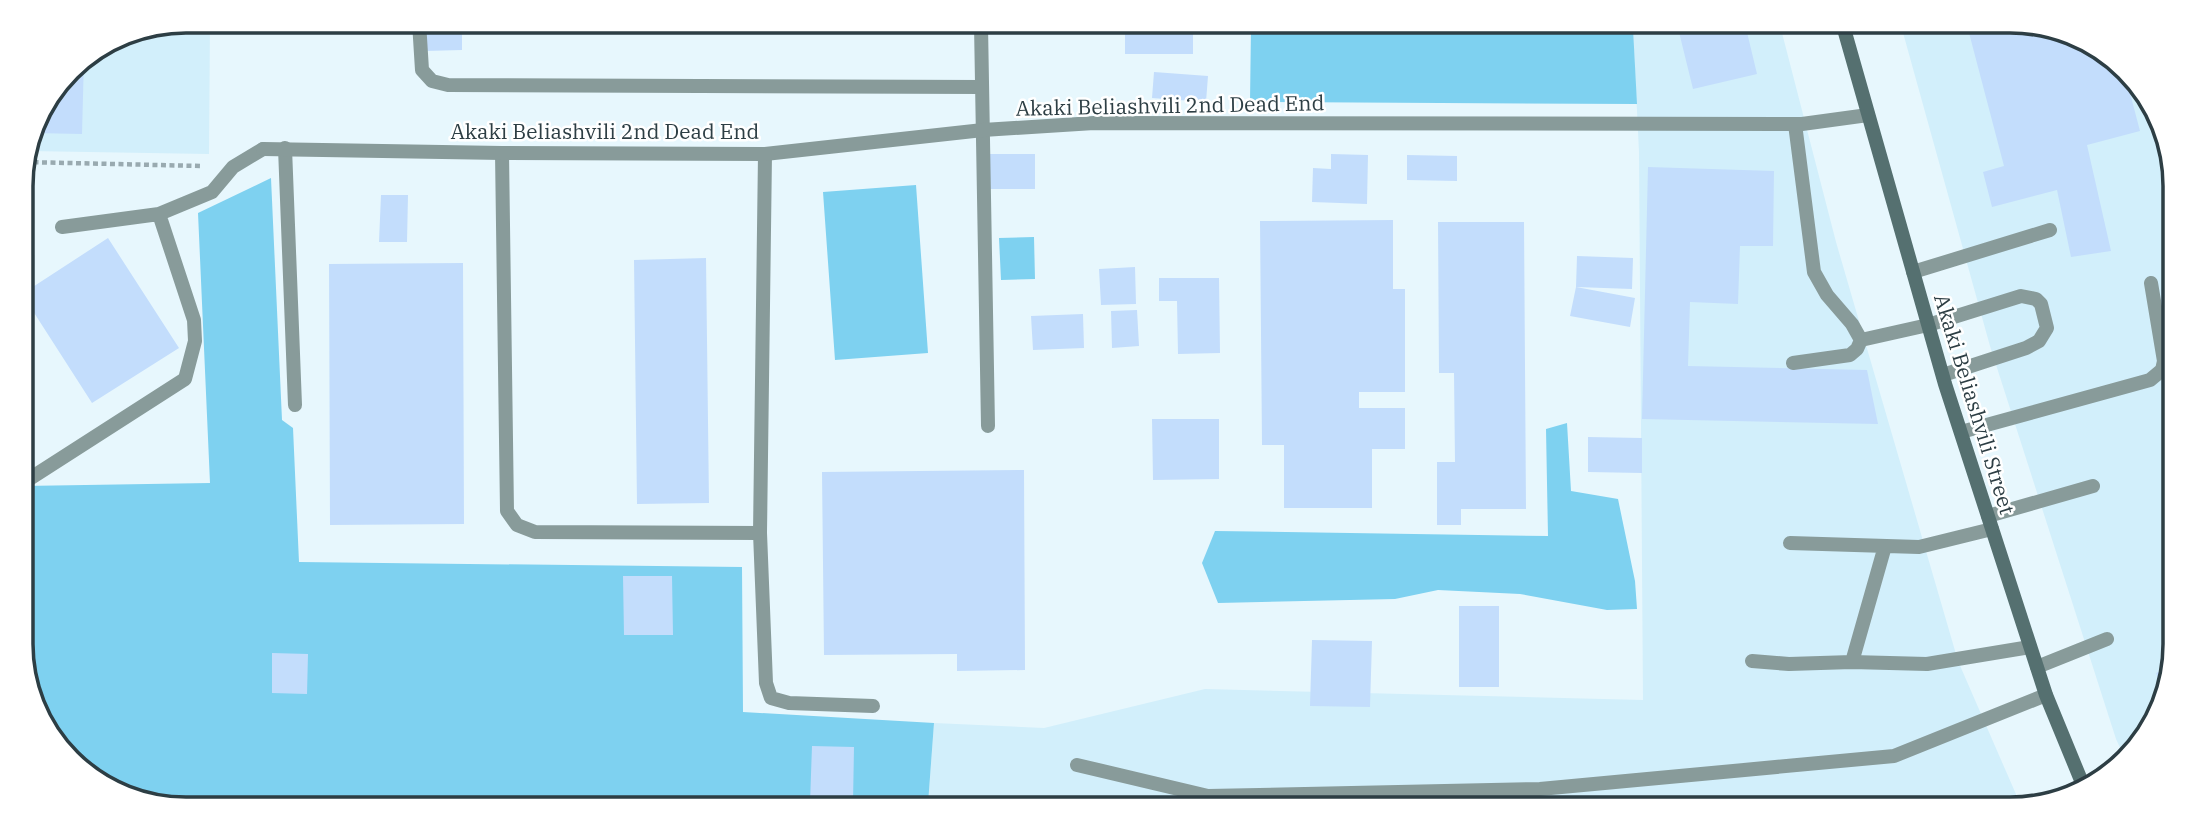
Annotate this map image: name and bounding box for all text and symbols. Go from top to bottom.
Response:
street label: Akaki Beliashvili 2nd Dead End [1015,88,1325,122]
street label: Akaki Beliashvili 2nd Dead End [451,117,760,145]
street label: Akaki Beliashvili Street [1928,290,2022,518]

